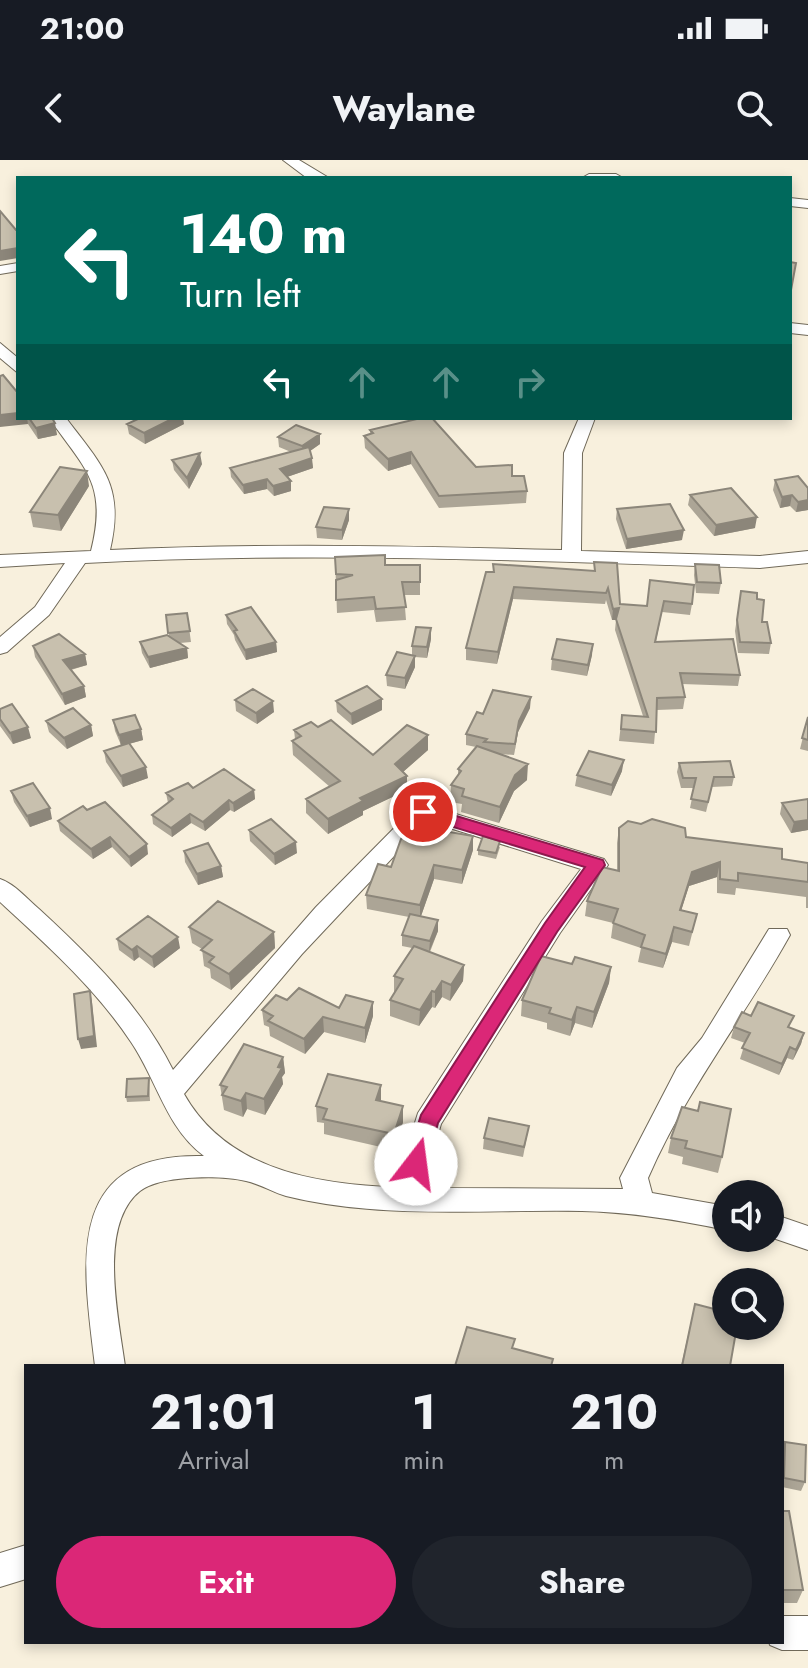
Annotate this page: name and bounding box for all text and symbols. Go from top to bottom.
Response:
text: 21:00 [40,7,124,50]
text: Waylane [332,82,476,134]
icon: back [32,86,76,130]
icon: search [732,86,776,130]
text: 140 m [180,193,347,274]
icon: left [48,208,152,312]
text: Turn left [180,268,301,320]
icon: left [256,360,300,404]
icon: ahead [340,360,384,404]
icon: ahead [424,360,468,404]
icon: right [508,360,552,404]
pin [389,778,457,846]
icon: arrive [401,790,445,834]
position arrow [374,1122,458,1206]
map controls [712,1180,784,1340]
button: sound [712,1180,784,1252]
button: search [712,1268,784,1340]
text: 21:01 [150,1378,278,1447]
text: 1 [412,1378,436,1447]
text: 210 [570,1378,658,1447]
text: Arrival [178,1441,250,1479]
text: min [404,1441,444,1479]
text: m [604,1441,624,1479]
button: Exit [56,1536,396,1628]
button: Share [412,1536,752,1628]

